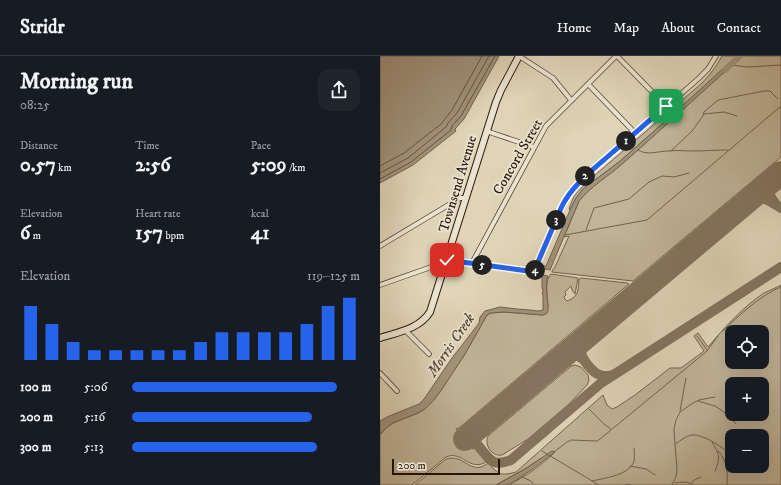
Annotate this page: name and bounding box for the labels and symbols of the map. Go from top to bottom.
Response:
pin [649,89,683,123]
street label: Concord Street [489,115,547,198]
pin: 1 [616,131,636,151]
street label: Townsend Avenue [435,133,481,235]
pin: 2 [575,166,595,186]
pin: 3 [546,210,566,230]
pin [430,243,464,277]
pin: 5 [472,255,492,275]
pin: 4 [525,260,545,280]
water label: Morris Creek [422,309,480,381]
scale bar [392,457,500,476]

